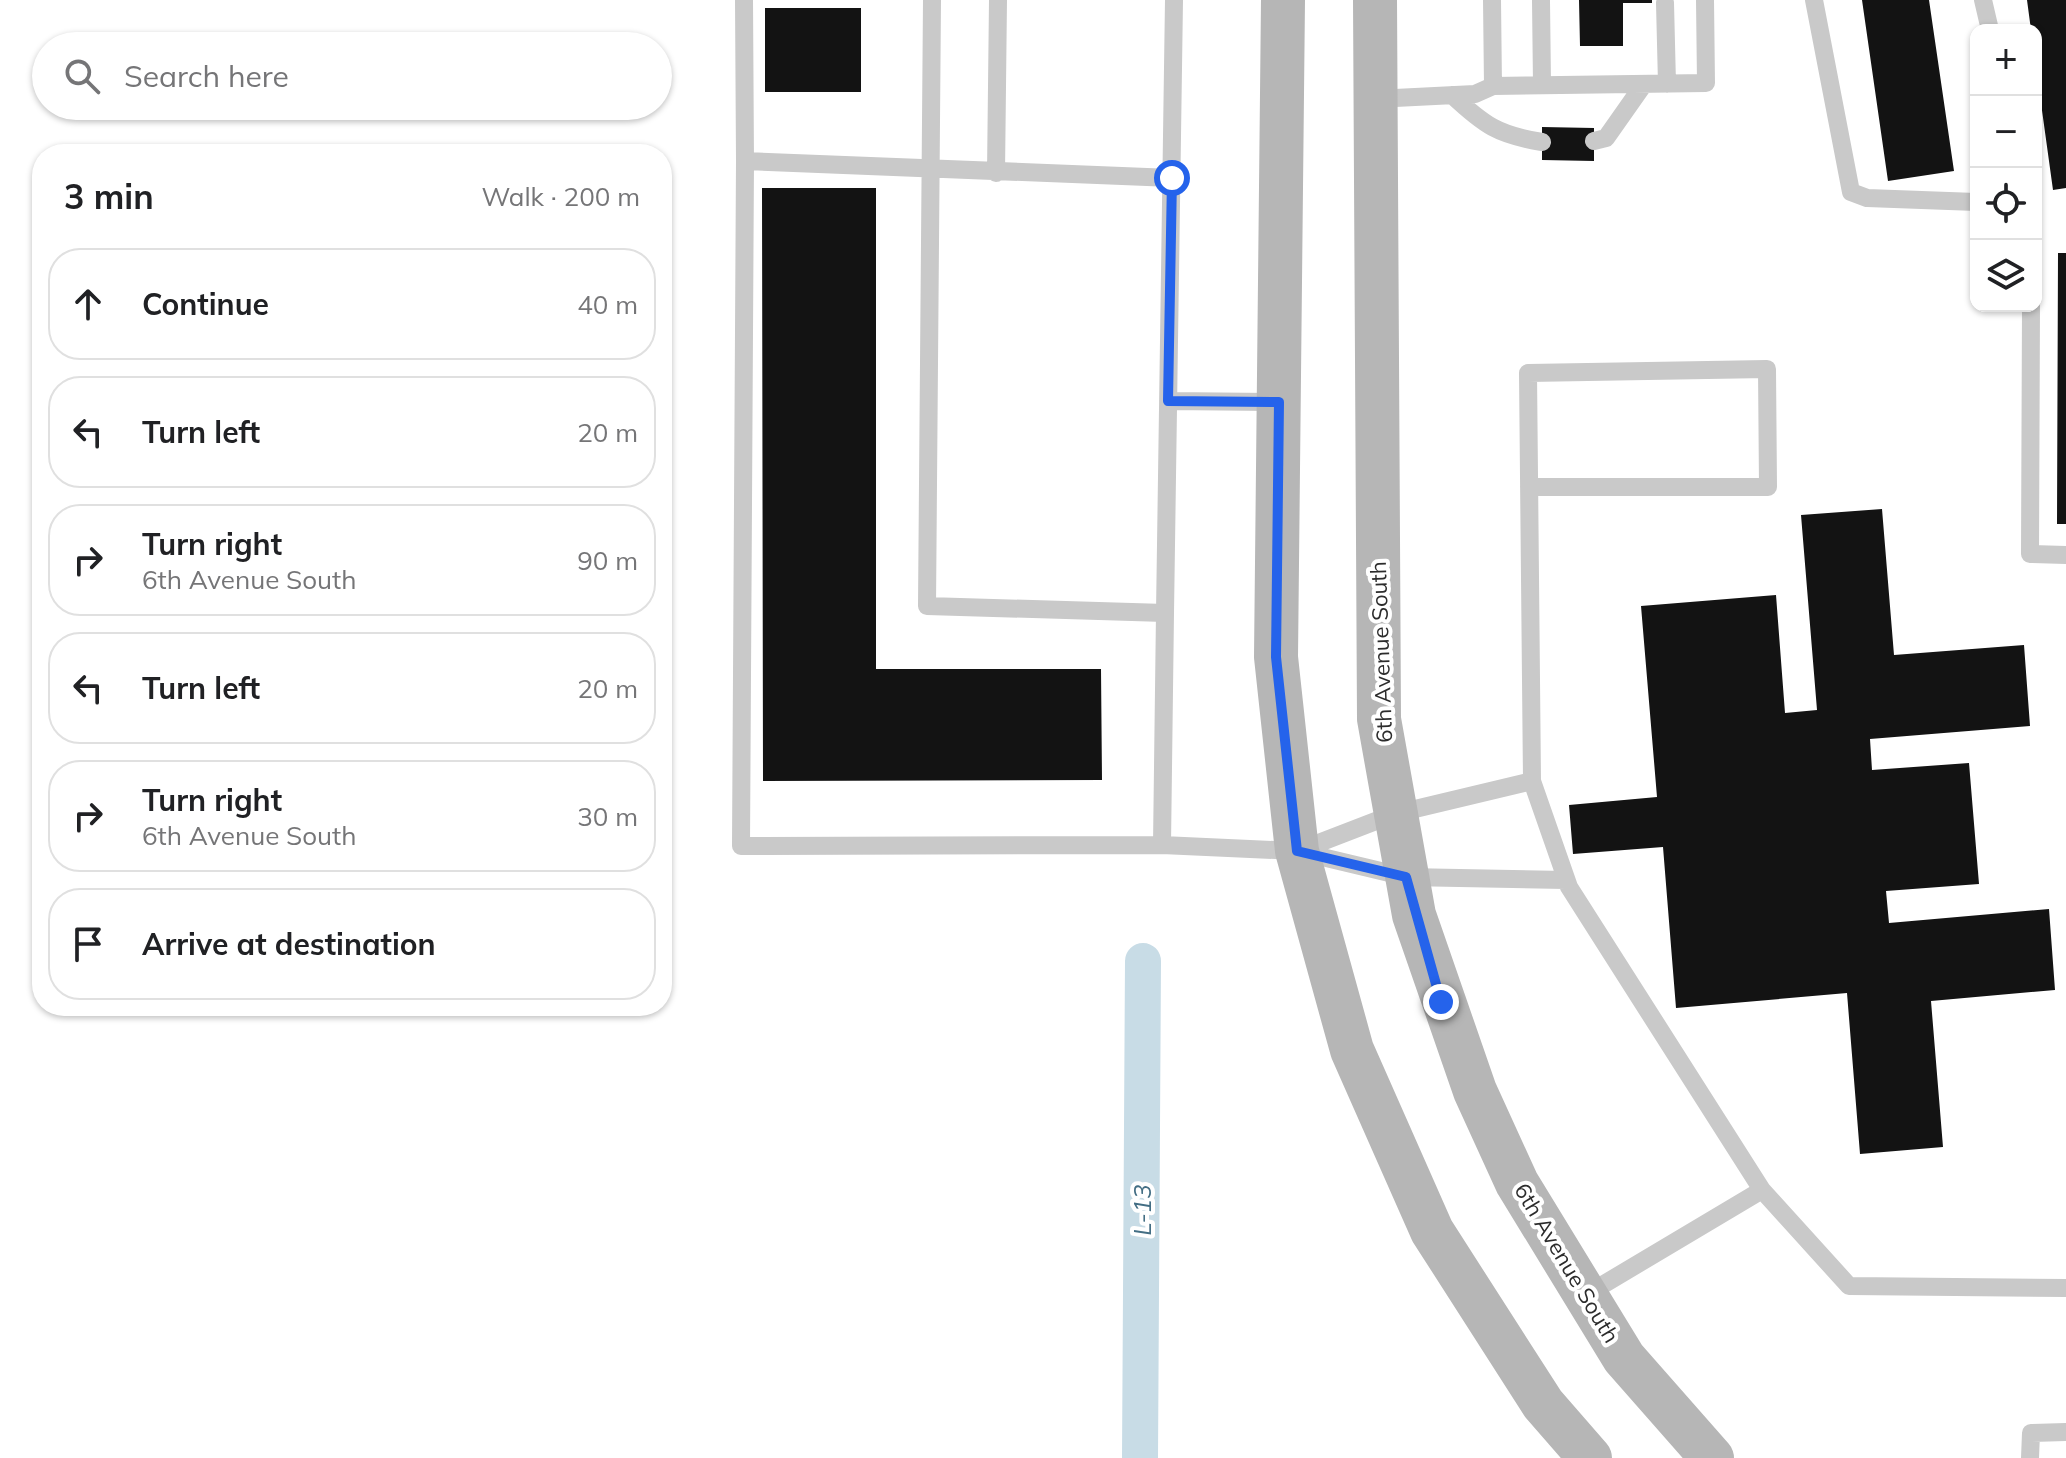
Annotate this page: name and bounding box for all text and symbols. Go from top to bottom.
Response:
map controls [1970,24,2042,312]
button: + [1970,24,2042,96]
search box [32,32,672,120]
icon: search [60,54,104,98]
text: Search here [124,57,289,95]
button: − [1970,96,2042,168]
route start [1154,160,1190,196]
button: locate [1970,168,2042,240]
text: 3 min [64,175,154,218]
text: Walk · 200 m [481,180,640,213]
button: layers [1970,240,2042,312]
icon: ahead [66,282,110,326]
text: Continue [142,285,269,323]
text: 40 m [577,288,638,321]
icon: left [66,410,110,454]
text: Turn left [142,413,260,451]
text: 20 m [577,416,638,449]
text: Turn right [142,525,282,563]
icon: right [66,538,110,582]
text: 90 m [577,544,638,577]
street label: 6th Avenue South [1364,561,1398,743]
text: 6th Avenue South [142,563,356,596]
icon: left [66,666,110,710]
text: Turn left [142,669,260,707]
text: 20 m [577,672,638,705]
text: Turn right [142,781,282,819]
icon: right [66,794,110,838]
text: 30 m [577,800,638,833]
text: 6th Avenue South [142,819,356,852]
icon: arrive [66,922,110,966]
text: Arrive at destination [142,925,436,963]
route end [1423,984,1459,1020]
street label: 6th Avenue South [1508,1178,1626,1348]
water label: L-13 [1127,1184,1157,1236]

